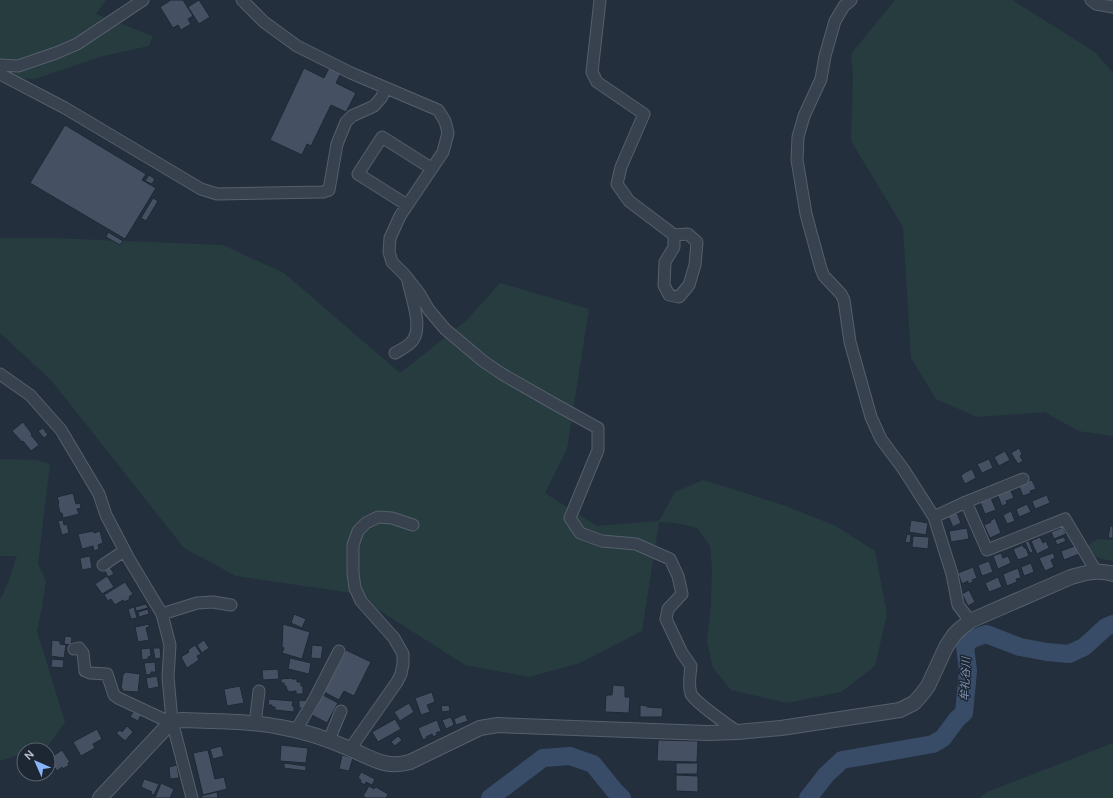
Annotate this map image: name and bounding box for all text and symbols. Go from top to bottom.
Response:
water label: 牟礼谷川 [957,656,973,701]
north arrow [16,742,56,782]
text: N [21,747,37,763]

